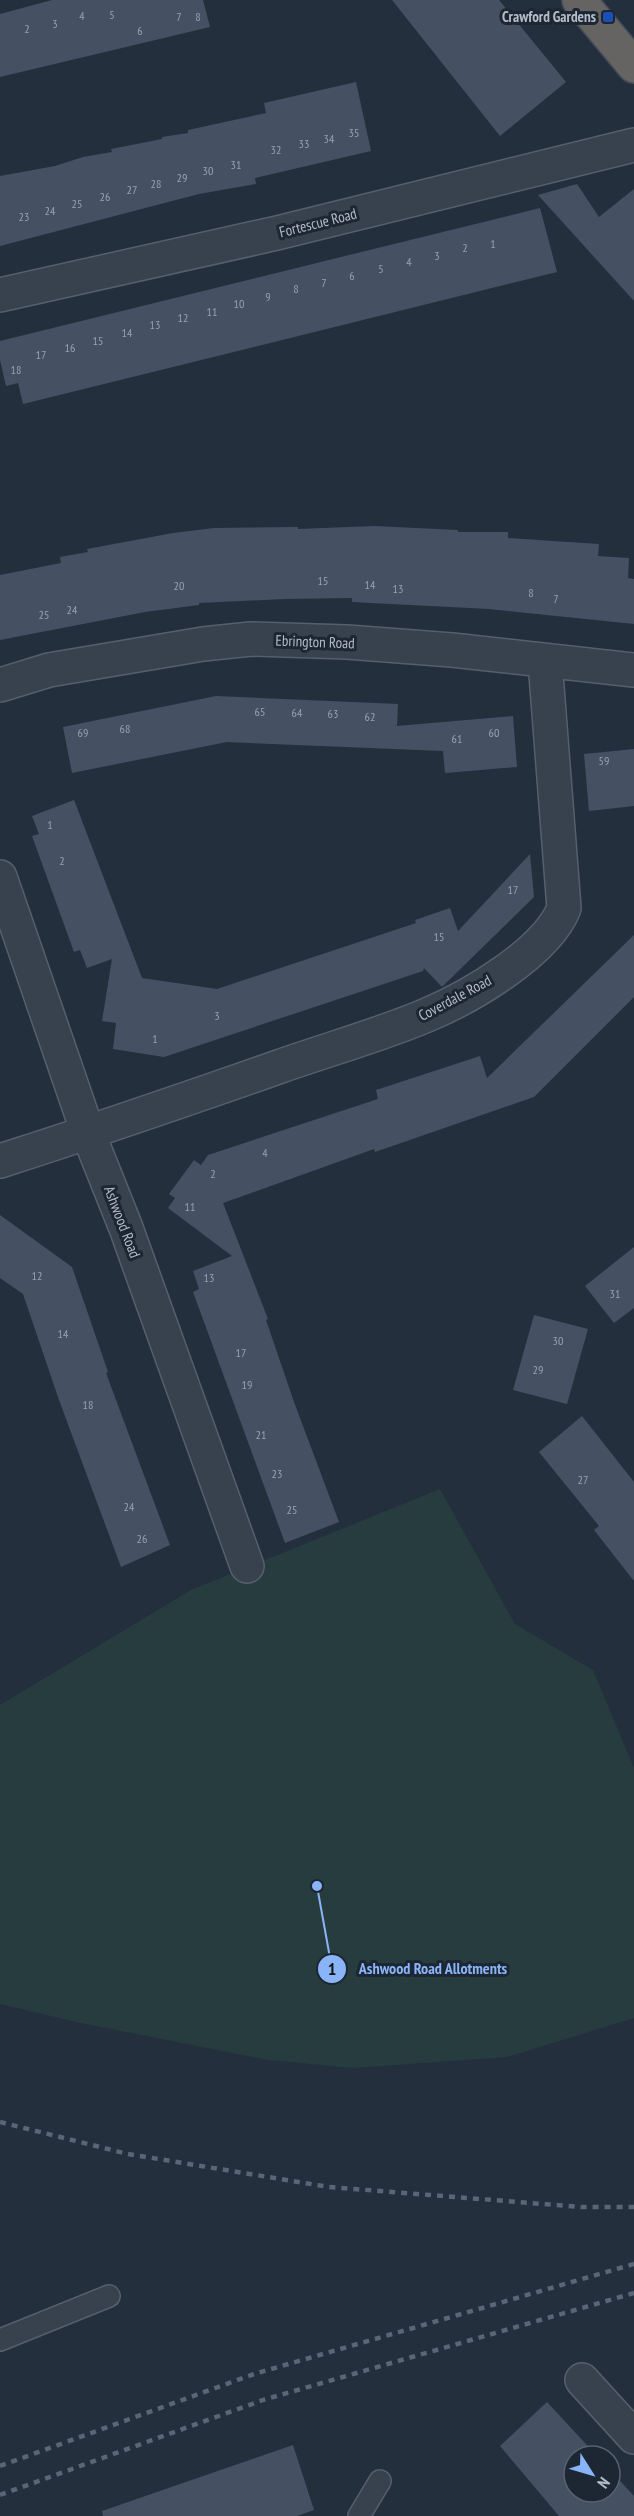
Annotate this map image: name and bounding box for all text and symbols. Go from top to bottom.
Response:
house number: 5 [109,7,115,22]
place label: Crawford Gardens [502,7,596,26]
house number: 4 [79,8,85,23]
house number: 7 [176,9,182,24]
house number: 8 [195,9,201,24]
marker: Crawford Gardens [601,10,615,24]
house number: 3 [52,16,58,31]
house number: 2 [24,21,30,36]
house number: 6 [137,23,143,38]
house number: 35 [349,125,359,140]
house number: 34 [324,131,335,146]
house number: 33 [299,136,309,151]
house number: 32 [271,142,281,157]
house number: 31 [231,157,241,172]
house number: 30 [203,163,213,178]
house number: 29 [177,170,187,185]
house number: 28 [151,176,161,191]
house number: 27 [127,182,137,197]
house number: 26 [100,189,110,204]
house number: 25 [72,196,82,211]
house number: 24 [45,203,56,218]
street label: Fortescue Road [277,204,359,241]
house number: 23 [19,209,29,224]
house number: 1 [490,236,496,251]
house number: 2 [462,240,468,255]
house number: 3 [434,248,440,263]
house number: 4 [406,254,412,269]
house number: 5 [378,261,384,276]
house number: 6 [349,268,355,283]
house number: 7 [321,275,327,290]
house number: 8 [293,281,299,296]
house number: 9 [265,289,271,304]
house number: 10 [234,296,244,311]
house number: 11 [207,304,217,319]
house number: 12 [178,310,188,325]
house number: 13 [150,317,160,332]
house number: 14 [122,325,133,340]
house number: 15 [93,333,103,348]
house number: 16 [65,340,75,355]
house number: 17 [36,347,46,362]
house number: 18 [11,362,21,377]
house number: 15 [318,573,328,588]
house number: 14 [365,577,376,592]
house number: 20 [174,578,184,593]
house number: 13 [393,581,403,596]
house number: 8 [528,585,534,600]
house number: 7 [553,591,559,606]
house number: 24 [67,602,78,617]
house number: 25 [39,607,49,622]
street label: Ebrington Road [275,631,355,652]
house number: 65 [255,704,265,719]
house number: 64 [292,705,303,720]
house number: 63 [328,706,338,721]
house number: 62 [365,709,375,724]
house number: 68 [120,721,130,736]
house number: 69 [78,725,88,740]
house number: 60 [489,725,499,740]
house number: 61 [452,731,462,746]
house number: 59 [599,753,609,768]
house number: 1 [47,817,53,832]
house number: 2 [59,853,65,868]
house number: 17 [508,882,518,897]
house number: 15 [434,929,444,944]
street label: Coverdale Road [415,970,494,1025]
house number: 3 [214,1008,220,1023]
house number: 1 [152,1031,158,1046]
house number: 4 [262,1145,268,1160]
house number: 2 [210,1166,216,1181]
street label: Ashwood Road [100,1183,145,1261]
house number: 11 [185,1199,195,1214]
house number: 12 [32,1268,42,1283]
house number: 13 [204,1270,214,1285]
house number: 31 [610,1286,620,1301]
house number: 14 [58,1326,69,1341]
house number: 30 [553,1333,563,1348]
house number: 17 [236,1345,246,1360]
house number: 29 [533,1362,543,1377]
house number: 19 [242,1377,252,1392]
house number: 18 [83,1397,93,1412]
house number: 21 [256,1427,266,1442]
house number: 23 [272,1466,282,1481]
house number: 27 [578,1472,588,1487]
house number: 24 [124,1499,135,1514]
house number: 25 [287,1502,297,1517]
house number: 26 [137,1531,147,1546]
callout: Ashwood Road Allotments [317,1952,520,1986]
text: 1 [328,1957,336,1980]
text: Ashwood Road Allotments [358,1958,508,1978]
north arrow [562,2444,622,2504]
text: N [593,2474,615,2492]

